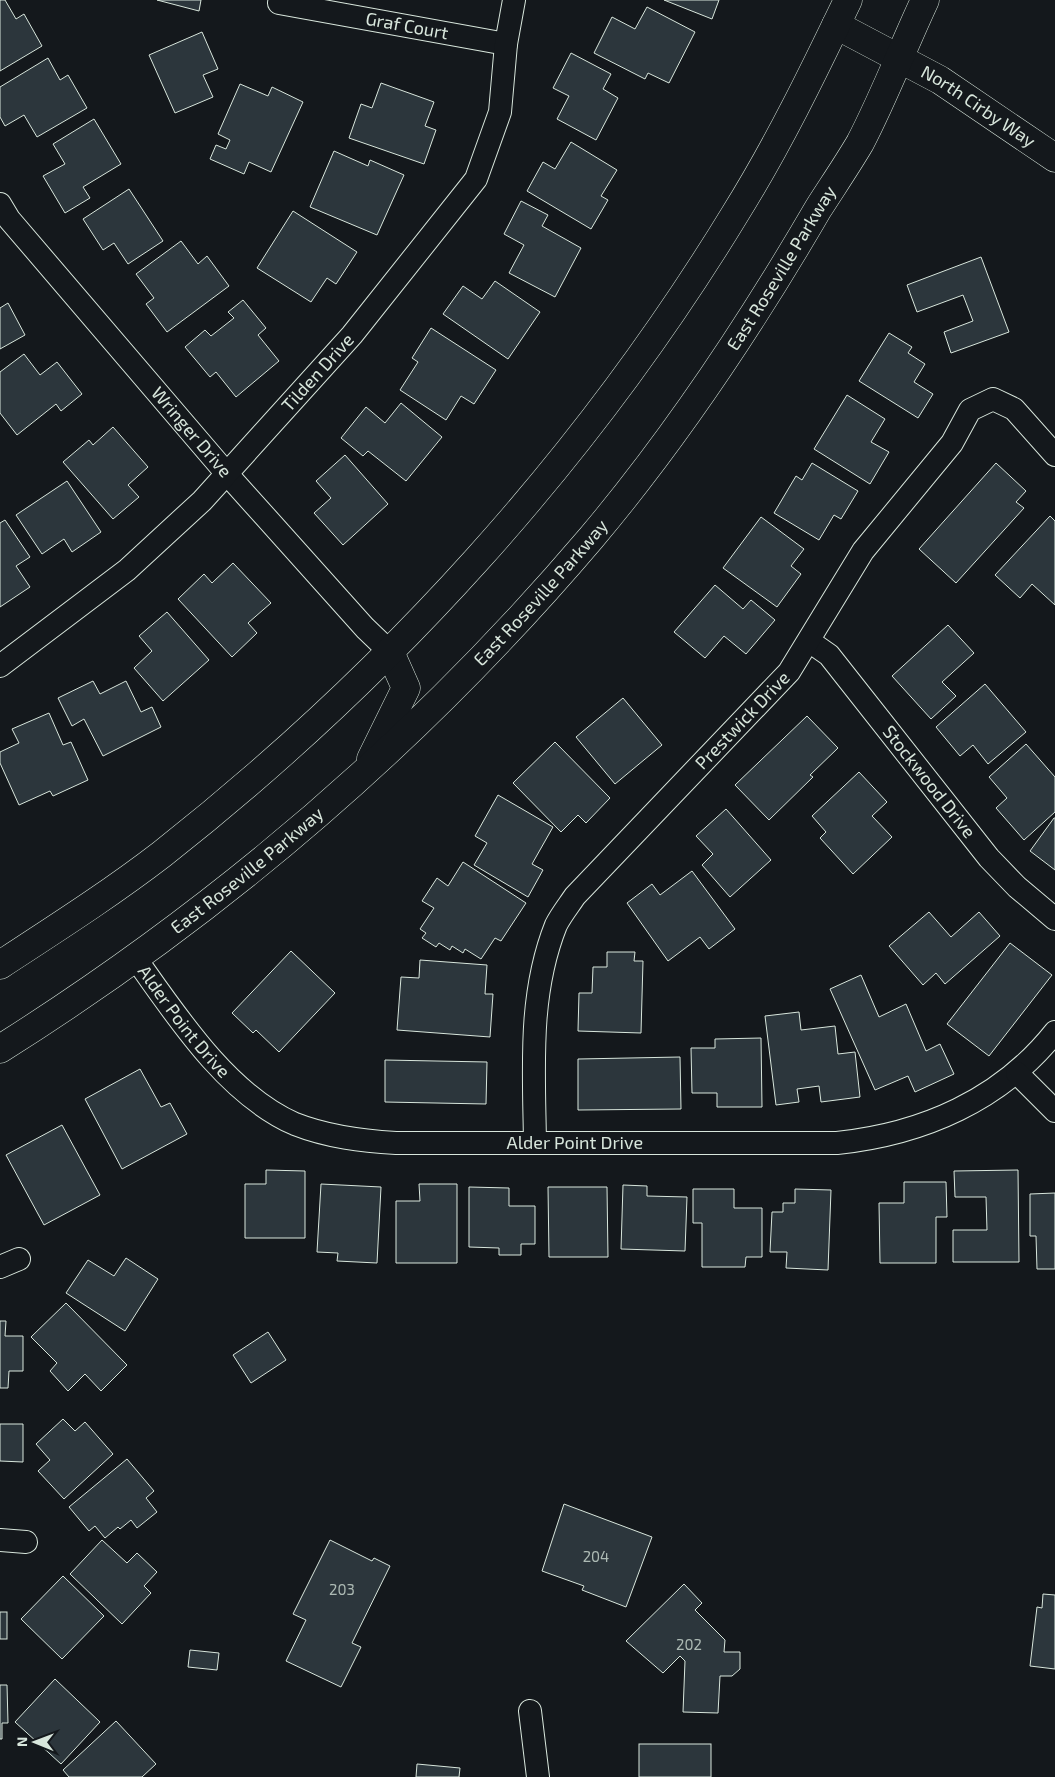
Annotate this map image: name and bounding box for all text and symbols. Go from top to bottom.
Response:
street label: Graf Court [364,7,450,43]
street label: North Cirby Way [918,60,1040,152]
street label: East Roseville Parkway [722,181,840,354]
street label: Tilden Drive [276,328,358,416]
street label: Wringer Drive [147,382,237,481]
street label: East Roseville Parkway [469,514,612,670]
street label: Prestwick Drive [690,666,794,773]
street label: Stockwood Drive [879,721,981,842]
street label: East Roseville Parkway [166,802,328,938]
street label: Alder Point Drive [134,961,235,1082]
street label: Alder Point Drive [506,1131,643,1153]
house number: 204 [583,1547,609,1565]
house number: 203 [329,1580,355,1598]
house number: 202 [676,1635,702,1653]
north arrow [10,1717,60,1767]
text: N [13,1737,30,1747]

